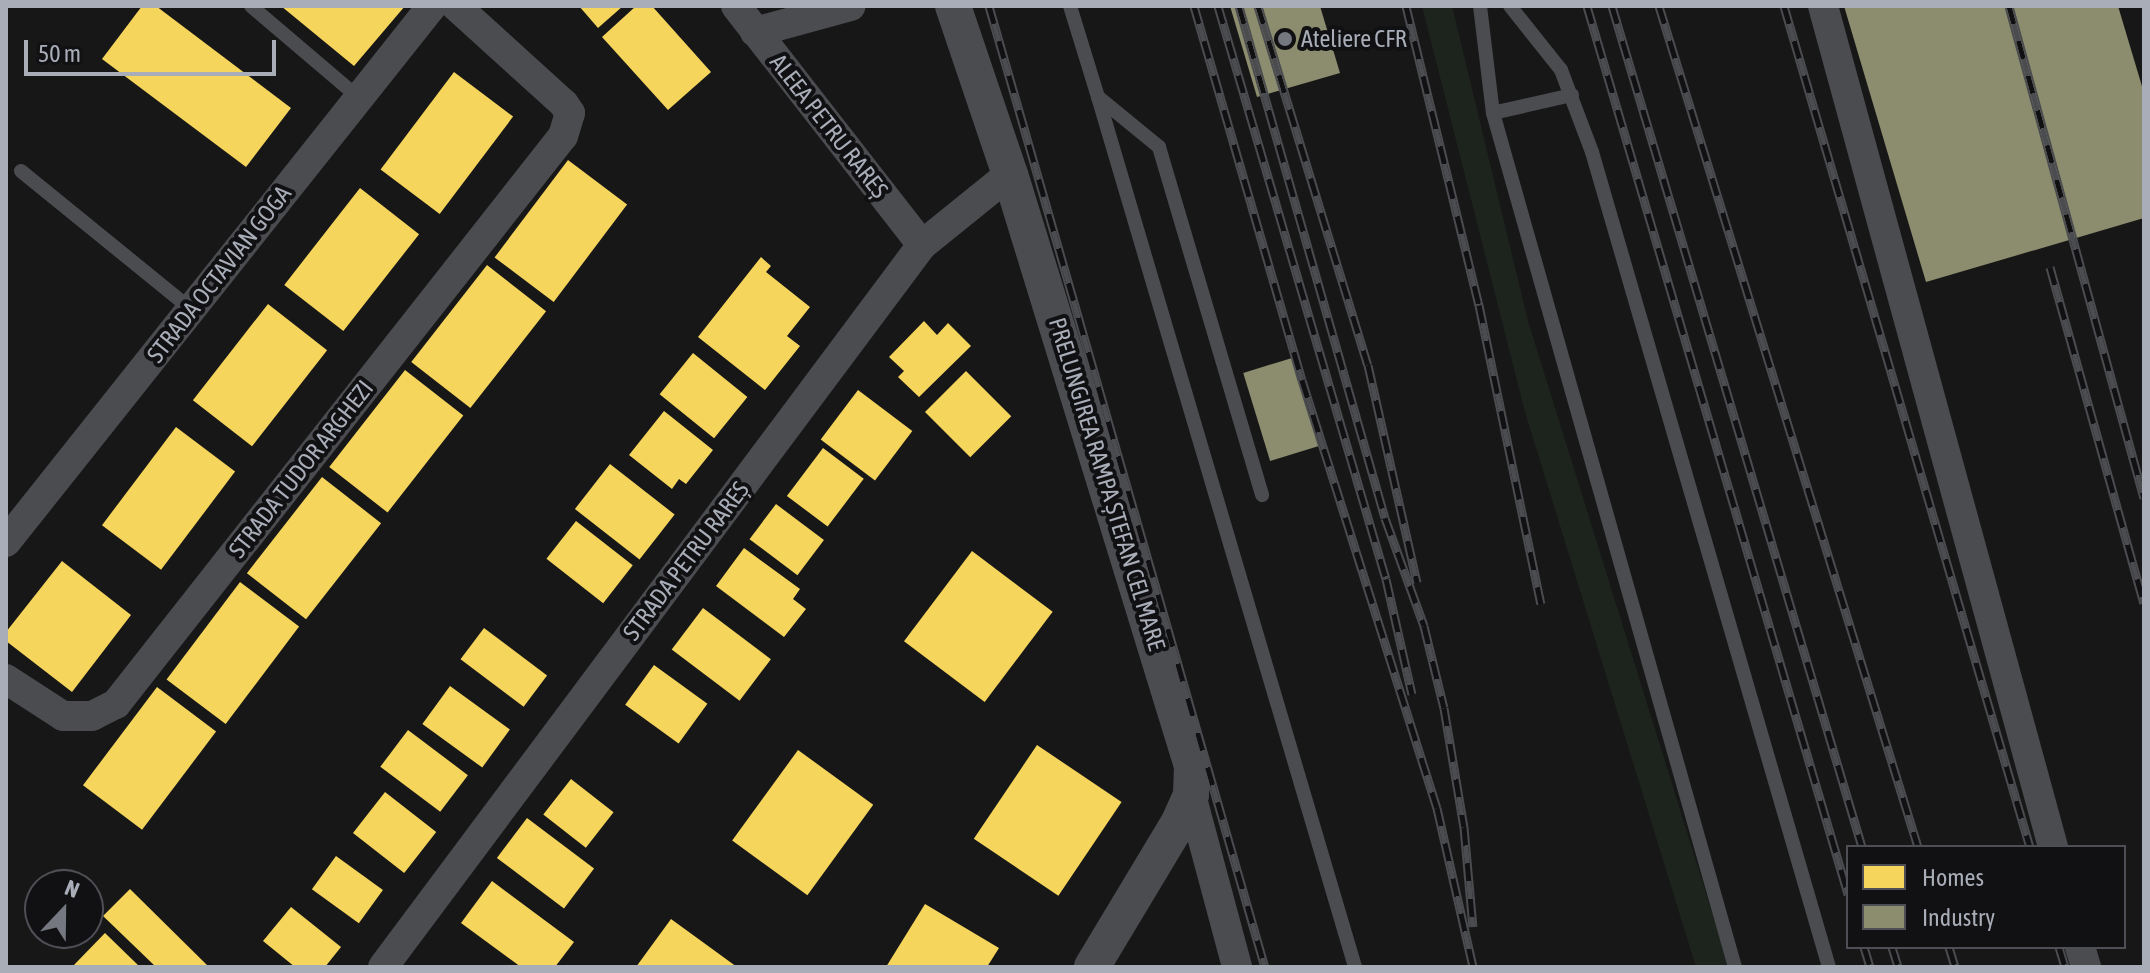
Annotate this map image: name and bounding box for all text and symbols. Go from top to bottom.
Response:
scale bar [28,24,280,74]
place label: Ateliere CFR [1301,25,1407,53]
marker: Ateliere CFR [1276,30,1294,48]
text: 50 m [38,40,81,67]
street label: ALEEA PETRU RAREȘ [764,48,894,204]
street label: STRADA OCTAVIAN GOGA [141,180,297,368]
street label: PRELUNGIREA RAMPA ȘTEFAN CEL MARE [1043,314,1171,654]
street label: STRADA TUDOR ARGHEZI [223,374,379,564]
street label: STRADA PETRU RAREȘ [617,476,755,646]
legend [1846,845,2126,949]
text: Homes [1922,864,1984,891]
north arrow [24,869,104,949]
text: N [61,874,83,903]
text: Industry [1922,904,1995,931]

